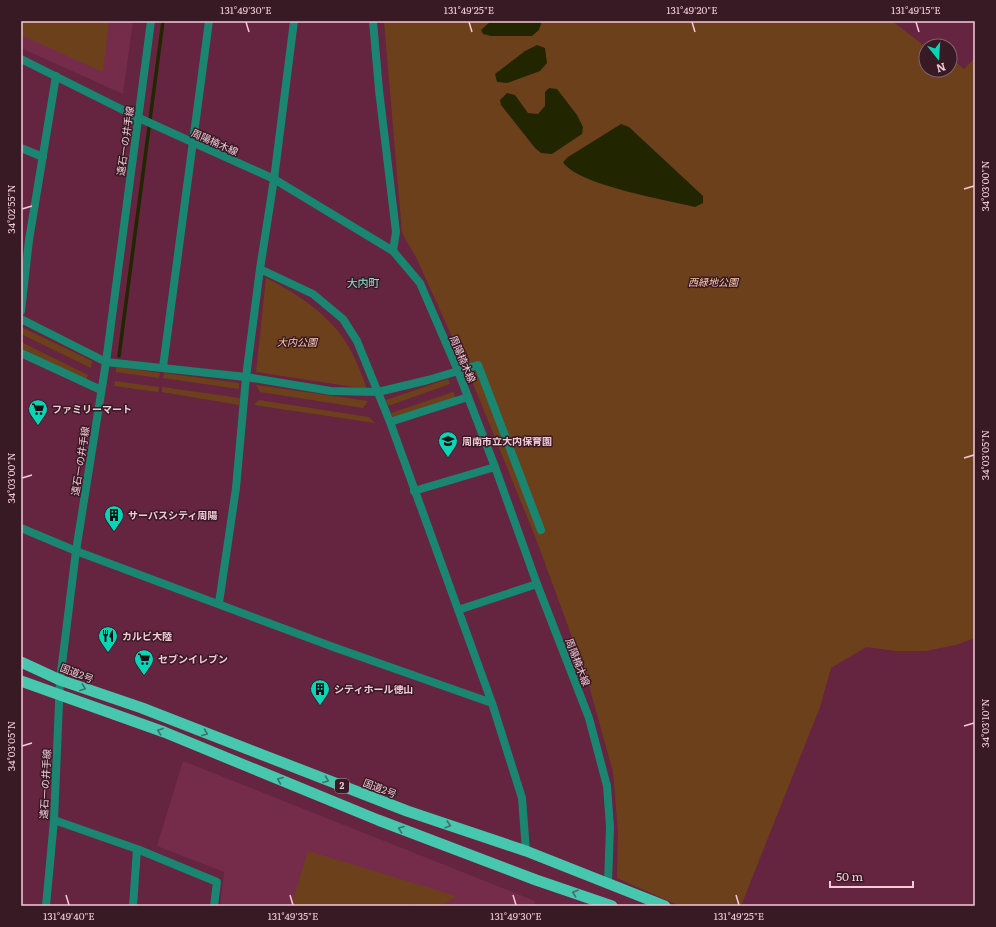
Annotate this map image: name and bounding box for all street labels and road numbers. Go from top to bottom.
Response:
street label: 遠石一の井手線 [112,105,137,177]
street label: 周陽楠木線 [189,125,241,159]
street label: 周陽楠木線 [447,333,480,385]
street label: 遠石一の井手線 [67,425,92,497]
street label: 周陽楠木線 [563,636,594,688]
street label: 国道2号 [58,659,96,686]
street label: 遠石一の井手線 [35,749,54,819]
street label: 国道2号 [361,774,399,801]
road number: 2 [335,779,349,793]

